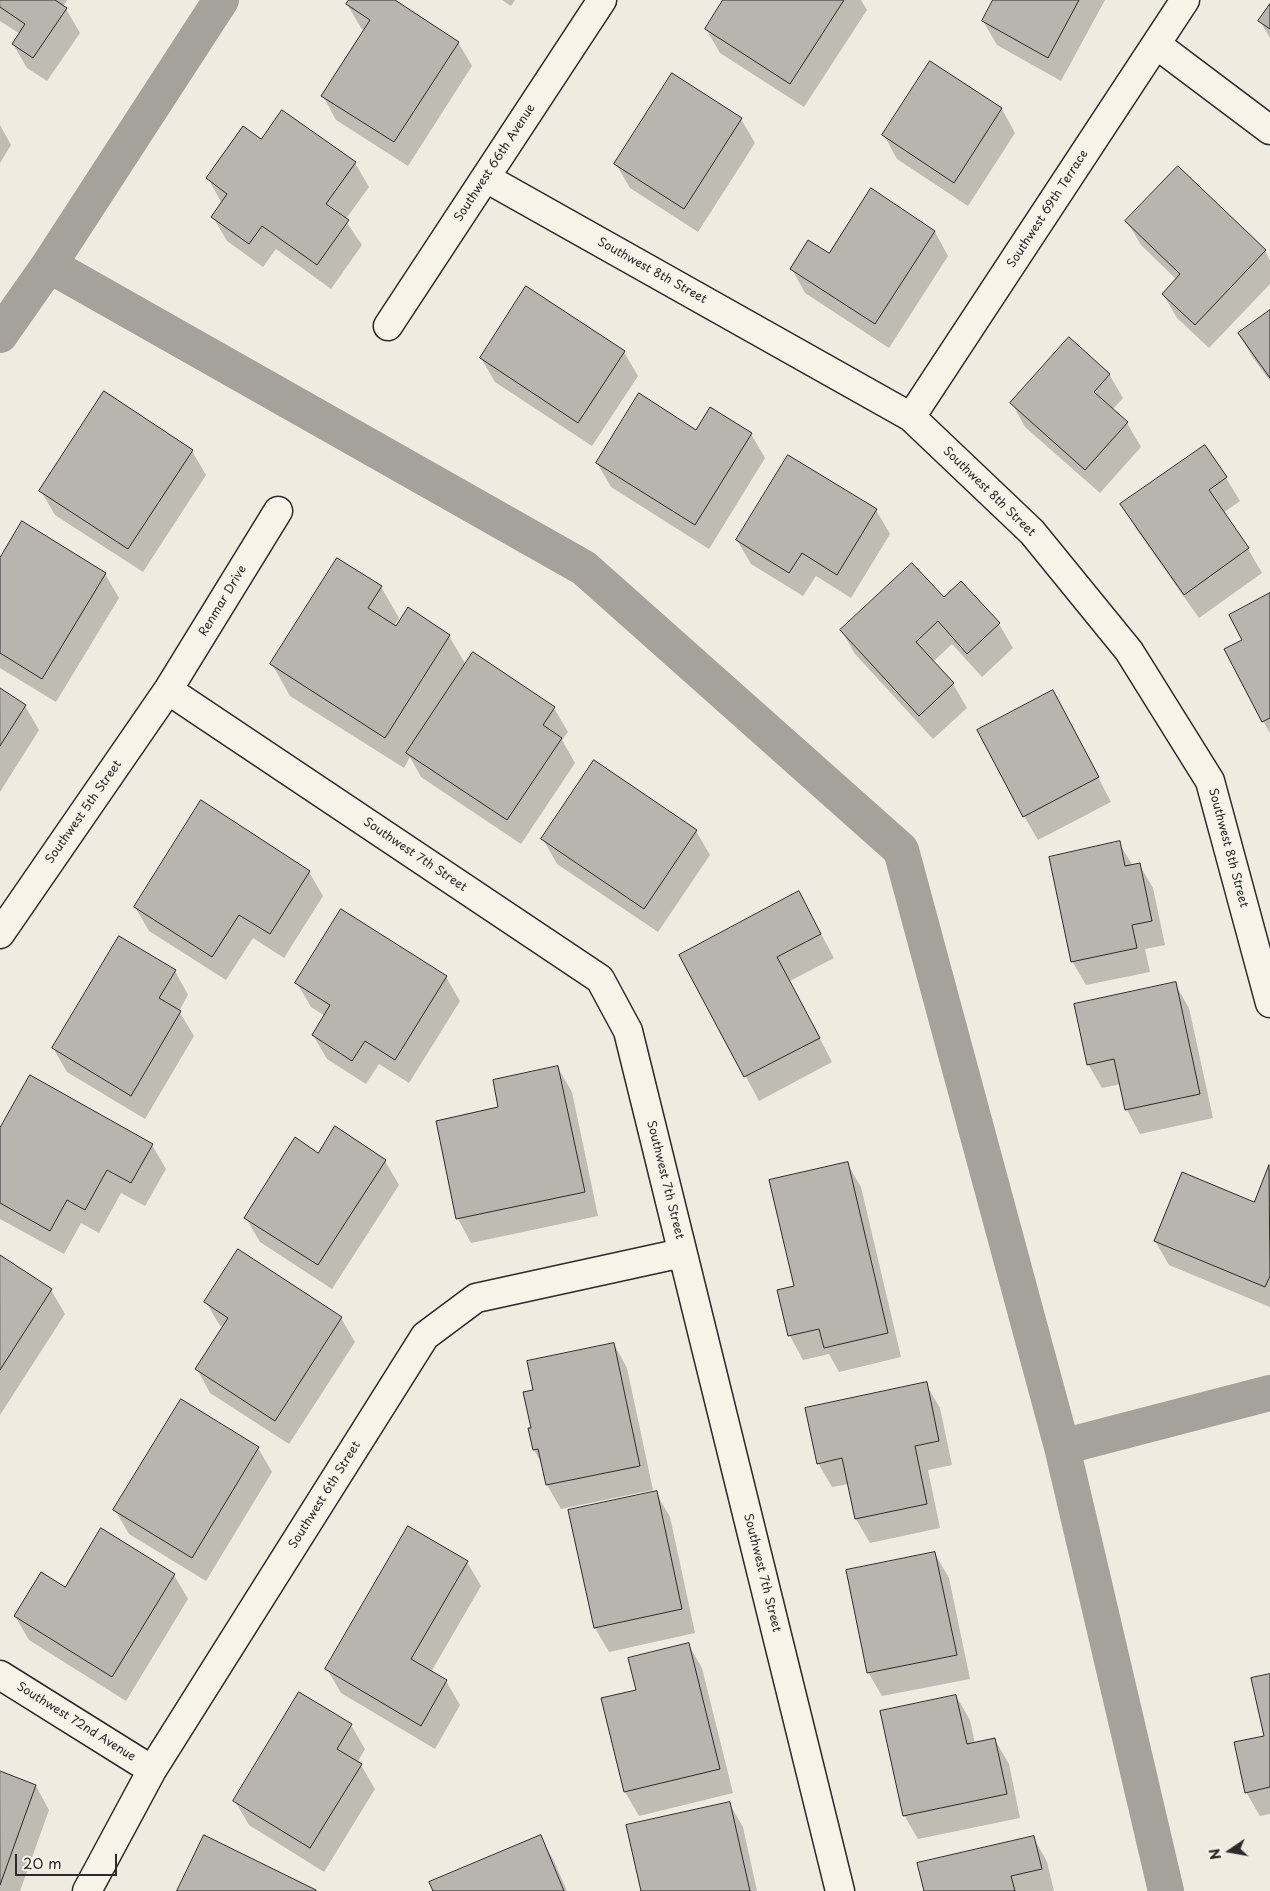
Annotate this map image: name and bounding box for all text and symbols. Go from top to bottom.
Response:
street label: Southwest 66th Avenue [452,102,538,224]
street label: Southwest 69th Terrace [1005,147,1091,271]
street label: Southwest 8th Street [595,235,709,307]
street label: Southwest 8th Street [940,444,1038,540]
street label: Renmar Drive [196,563,250,639]
street label: Southwest 5th Street [43,758,125,866]
street label: Southwest 8th Street [1205,787,1251,909]
street label: Southwest 7th Street [361,815,469,895]
street label: Southwest 7th Street [643,1119,687,1241]
street label: Southwest 6th Street [286,1439,364,1551]
street label: Southwest 7th Street [740,1512,784,1634]
street label: Southwest 72nd Avenue [14,1679,138,1765]
north arrow [1205,1826,1255,1876]
scale bar [18,1844,120,1876]
text: N [1203,1847,1226,1862]
text: 20 m [23,1851,62,1874]

